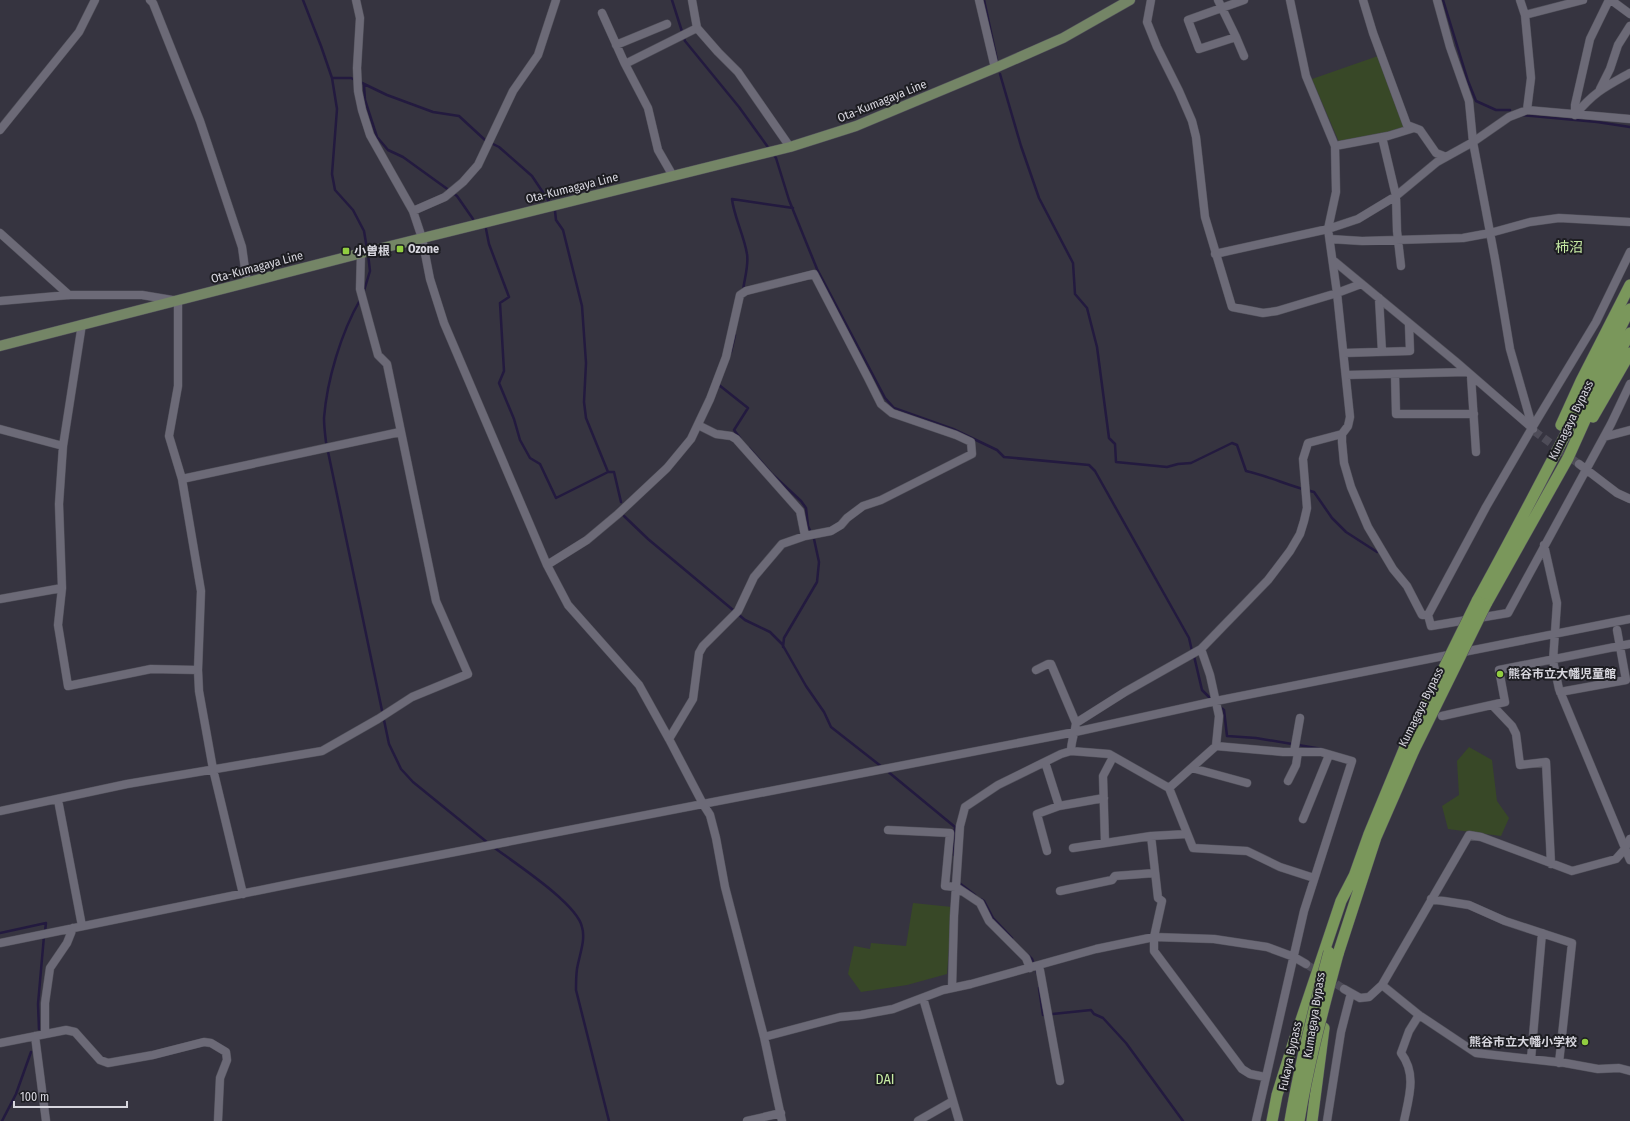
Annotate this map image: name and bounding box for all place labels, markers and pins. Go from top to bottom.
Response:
place label: Ozone [408,242,439,256]
place label: 小曽根 [354,244,390,258]
marker: Ozone [395,244,405,254]
marker: 小曽根 [341,246,351,256]
place label: 熊谷市立大幡児童館 [1508,667,1616,681]
marker: 熊谷市立大幡児童館 [1495,669,1505,679]
place label: 熊谷市立大幡小学校 [1469,1035,1577,1049]
marker: 熊谷市立大幡小学校 [1580,1037,1590,1047]

